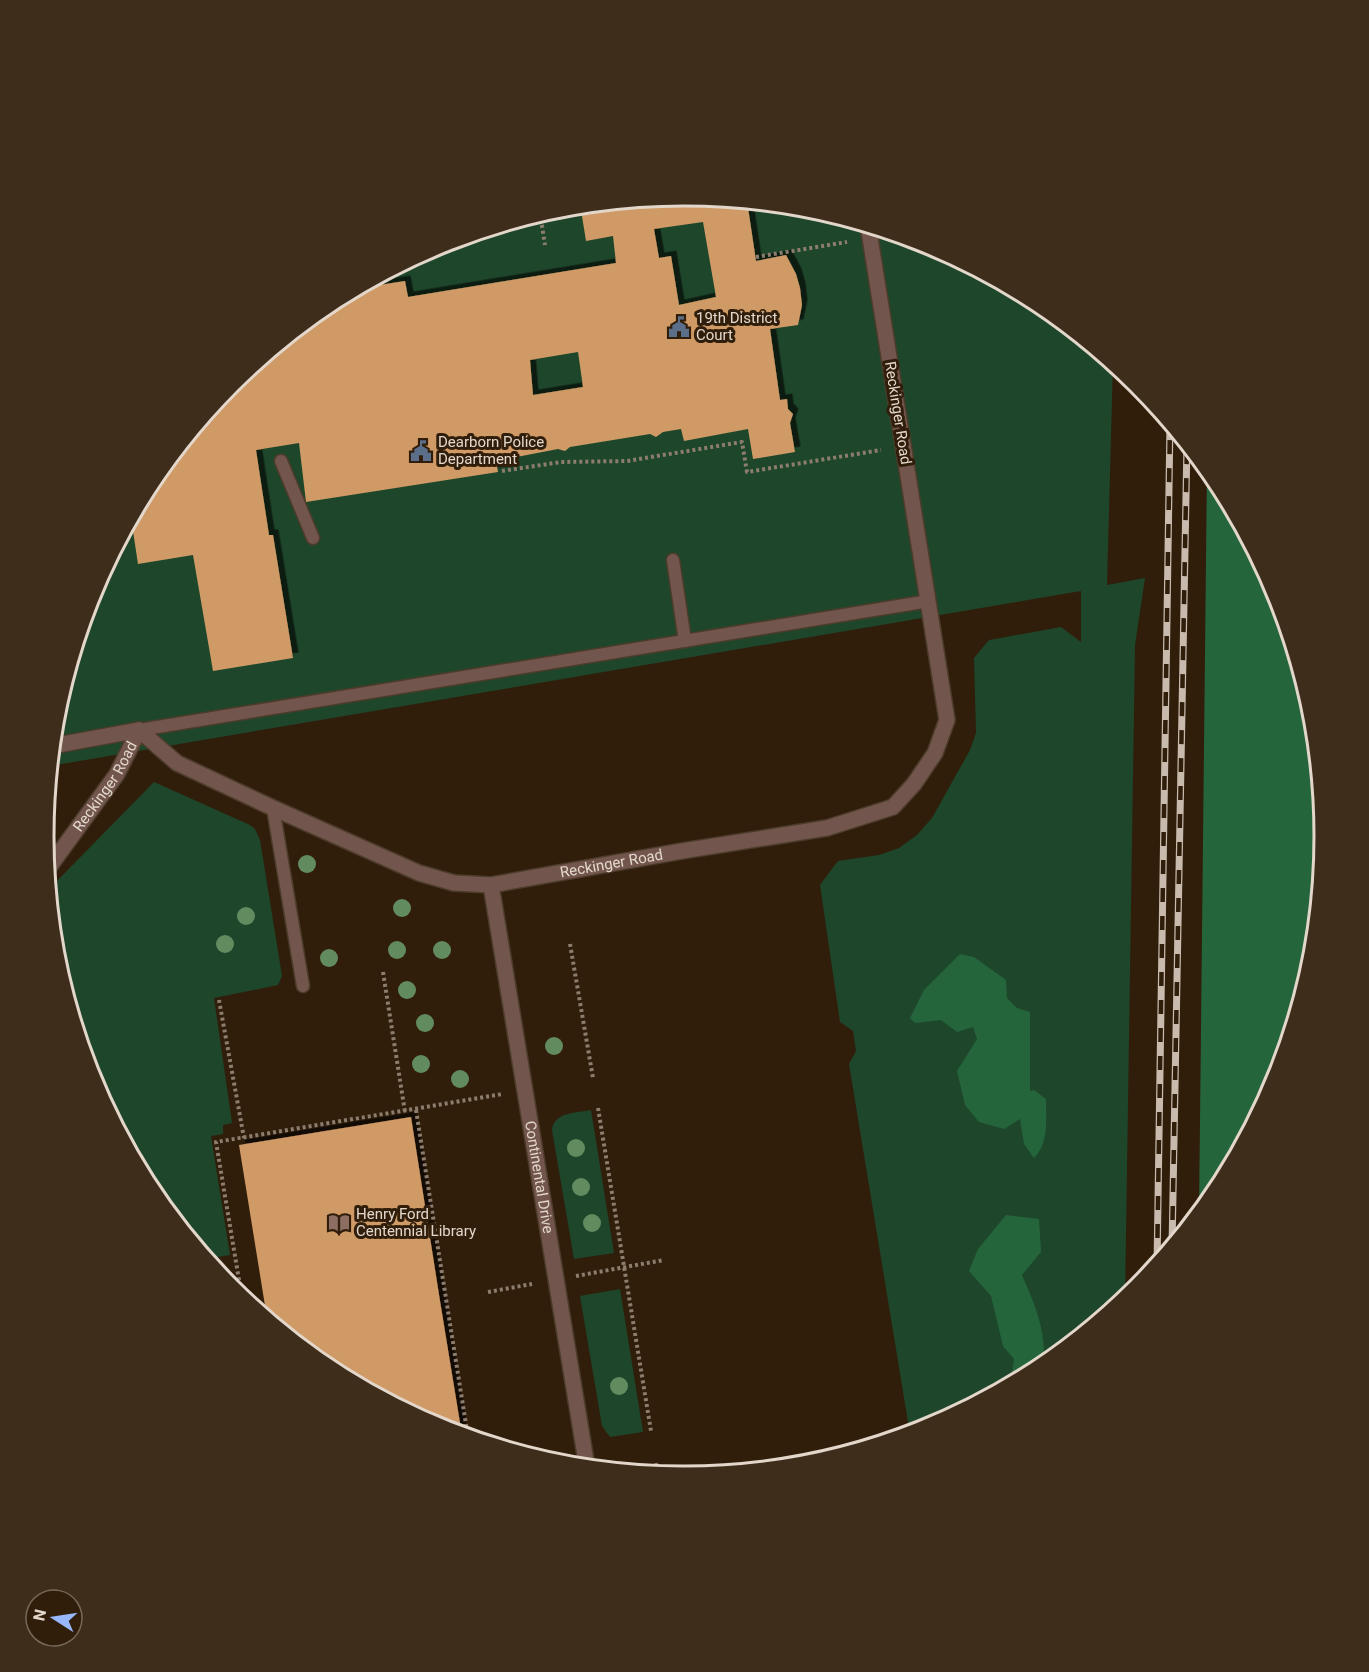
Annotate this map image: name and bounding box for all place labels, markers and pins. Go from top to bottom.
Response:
place label: 19th District Court [696,309,777,344]
public building icon: 19th District Court [667,315,691,339]
place label: Dearborn Police Department [438,433,544,468]
public building icon: Dearborn Police Department [409,439,433,463]
place label: Henry Ford Centennial Library [356,1205,476,1240]
library icon: Henry Ford Centennial Library [327,1211,351,1235]

